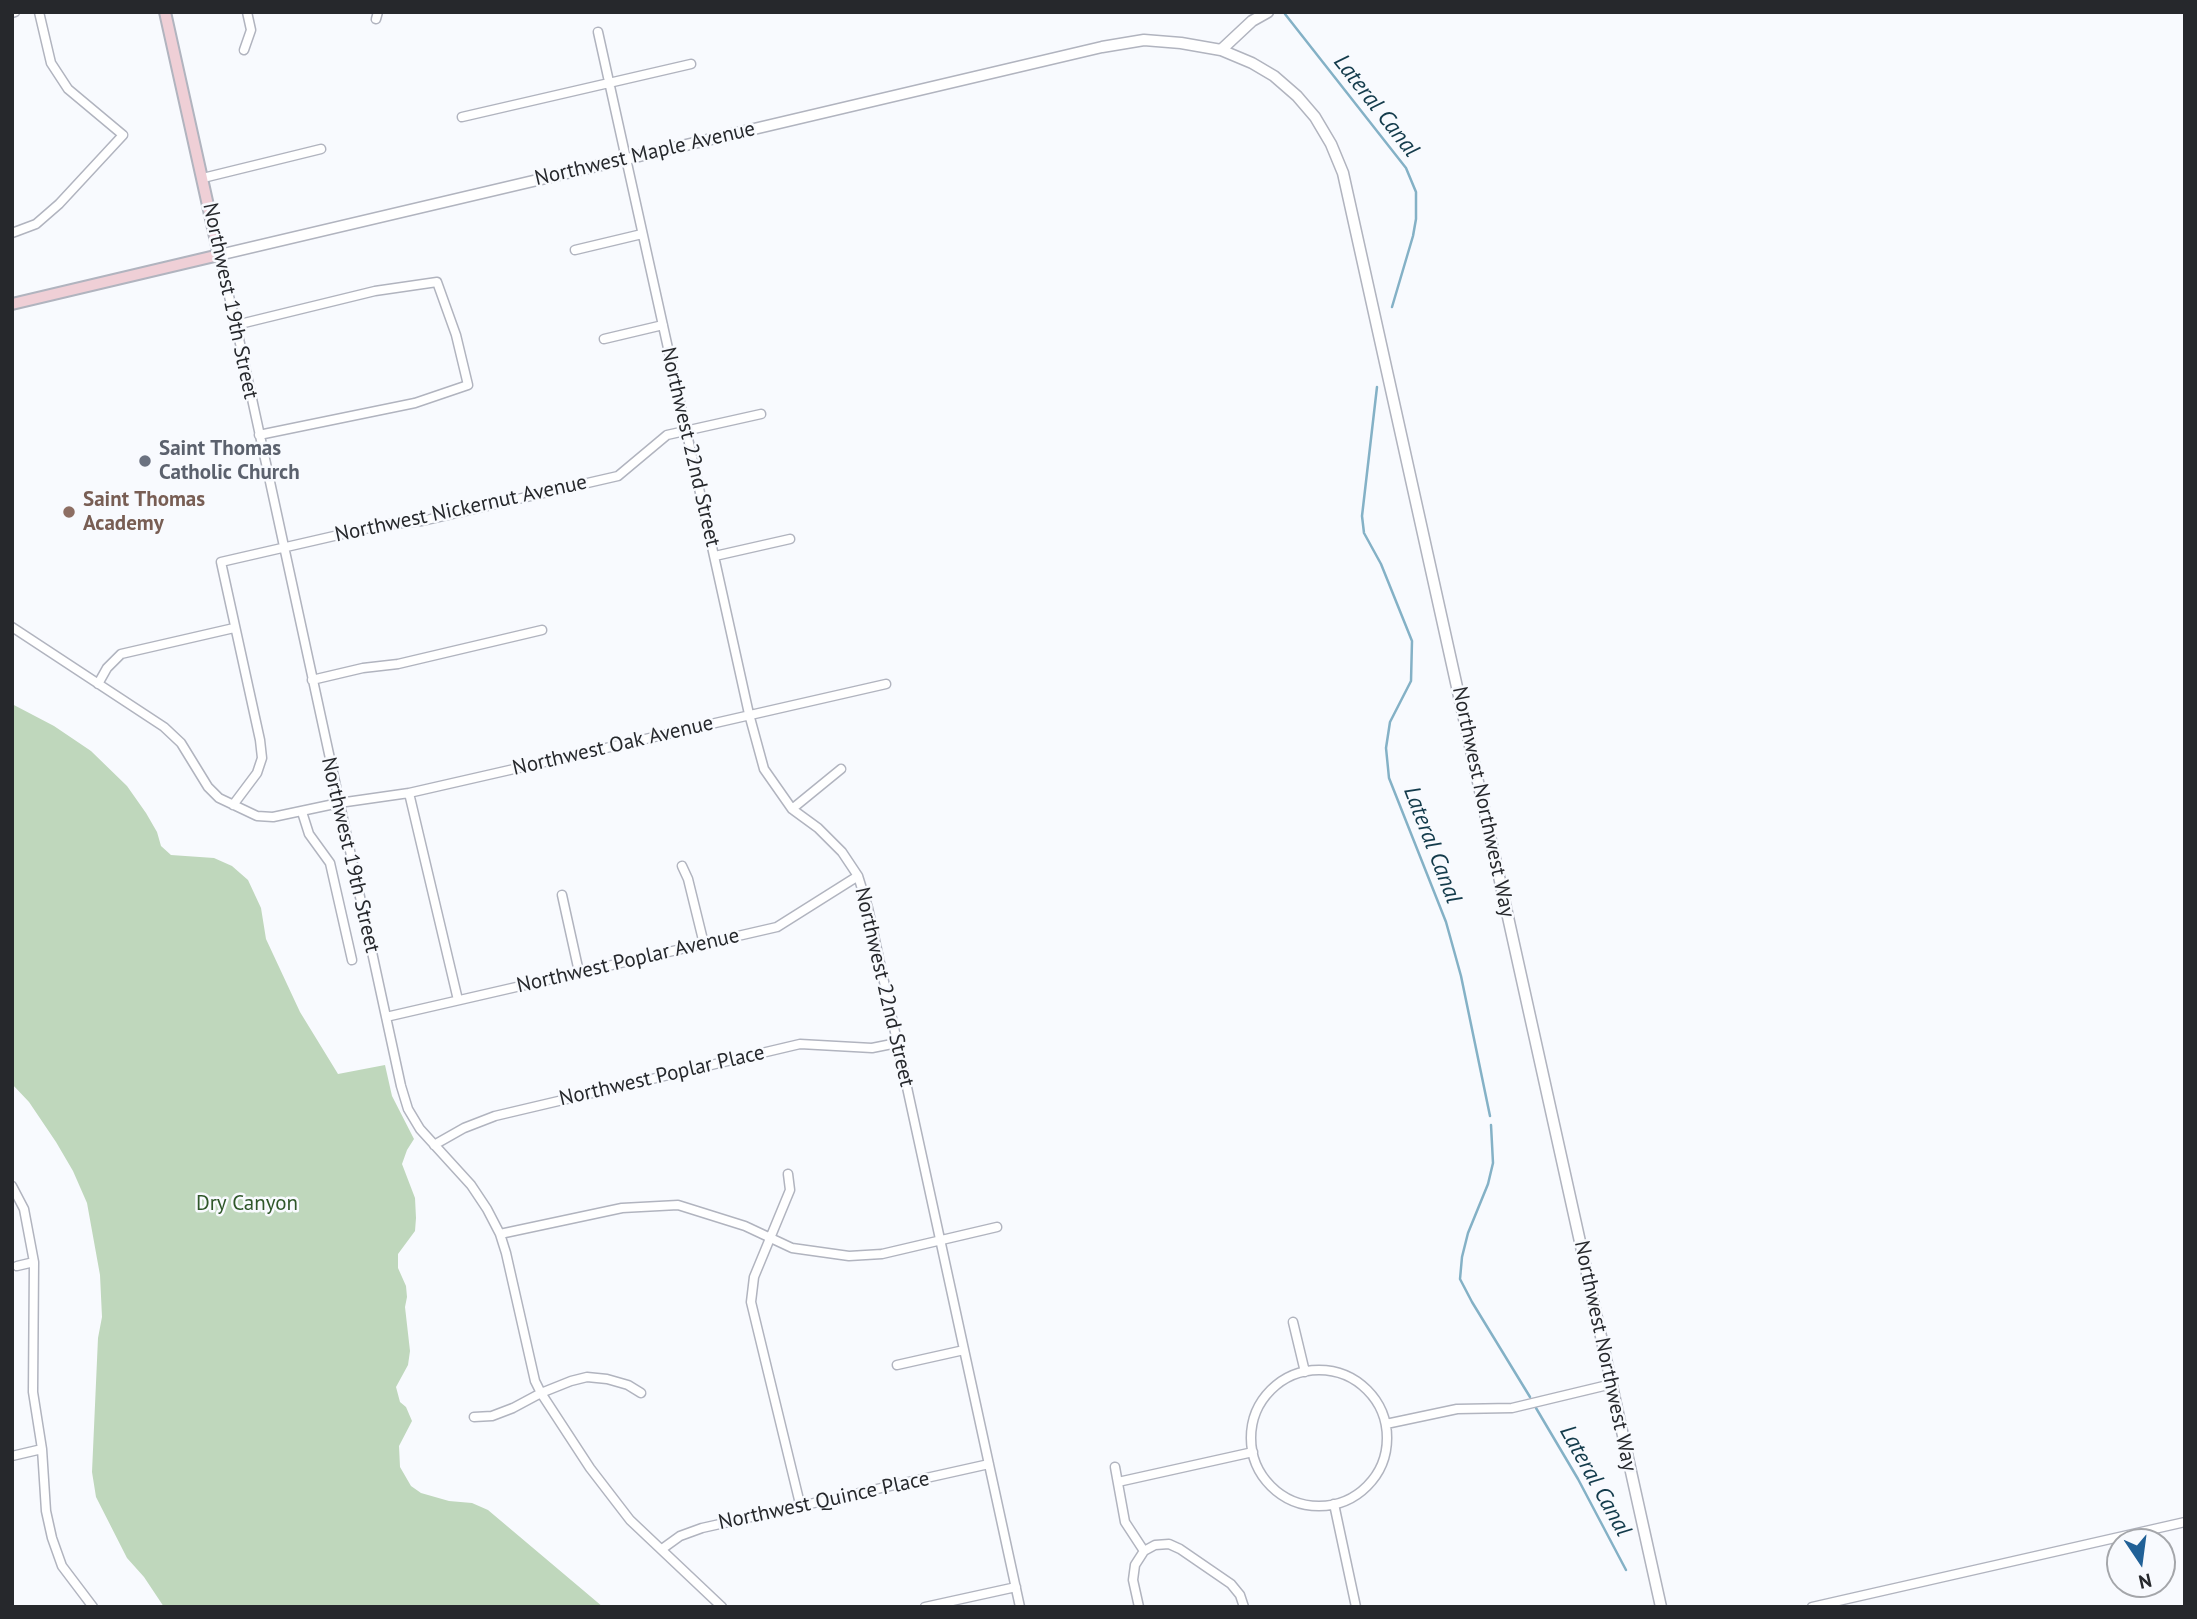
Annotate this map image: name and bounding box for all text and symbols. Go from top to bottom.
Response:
water label: Lateral Canal [1327,49,1425,163]
street label: Northwest Maple Avenue [532,116,758,192]
street label: Northwest 19th Street [197,201,263,401]
street label: Northwest 22nd Street [655,345,725,549]
place label: Saint Thomas Catholic Church [159,436,300,486]
marker: Saint Thomas Catholic Church [137,453,153,469]
street label: Northwest Nickernut Avenue [333,470,589,548]
place label: Saint Thomas Academy [83,487,205,537]
marker: Saint Thomas Academy [61,504,77,520]
street label: Northwest Northwest Way [1446,684,1520,920]
street label: Northwest Oak Avenue [510,711,716,781]
street label: Northwest 19th Street [315,755,385,955]
water label: Lateral Canal [1397,783,1467,907]
street label: Northwest 22nd Street [849,885,919,1089]
street label: Northwest Poplar Avenue [514,923,742,999]
street label: Northwest Poplar Place [557,1040,767,1112]
park label: Dry Canyon [196,1191,298,1217]
street label: Northwest Northwest Way [1568,1238,1642,1474]
water label: Lateral Canal [1553,1421,1637,1541]
street label: Northwest Quince Place [716,1466,932,1536]
north arrow [2106,1528,2176,1598]
text: N [2137,1568,2154,1595]

